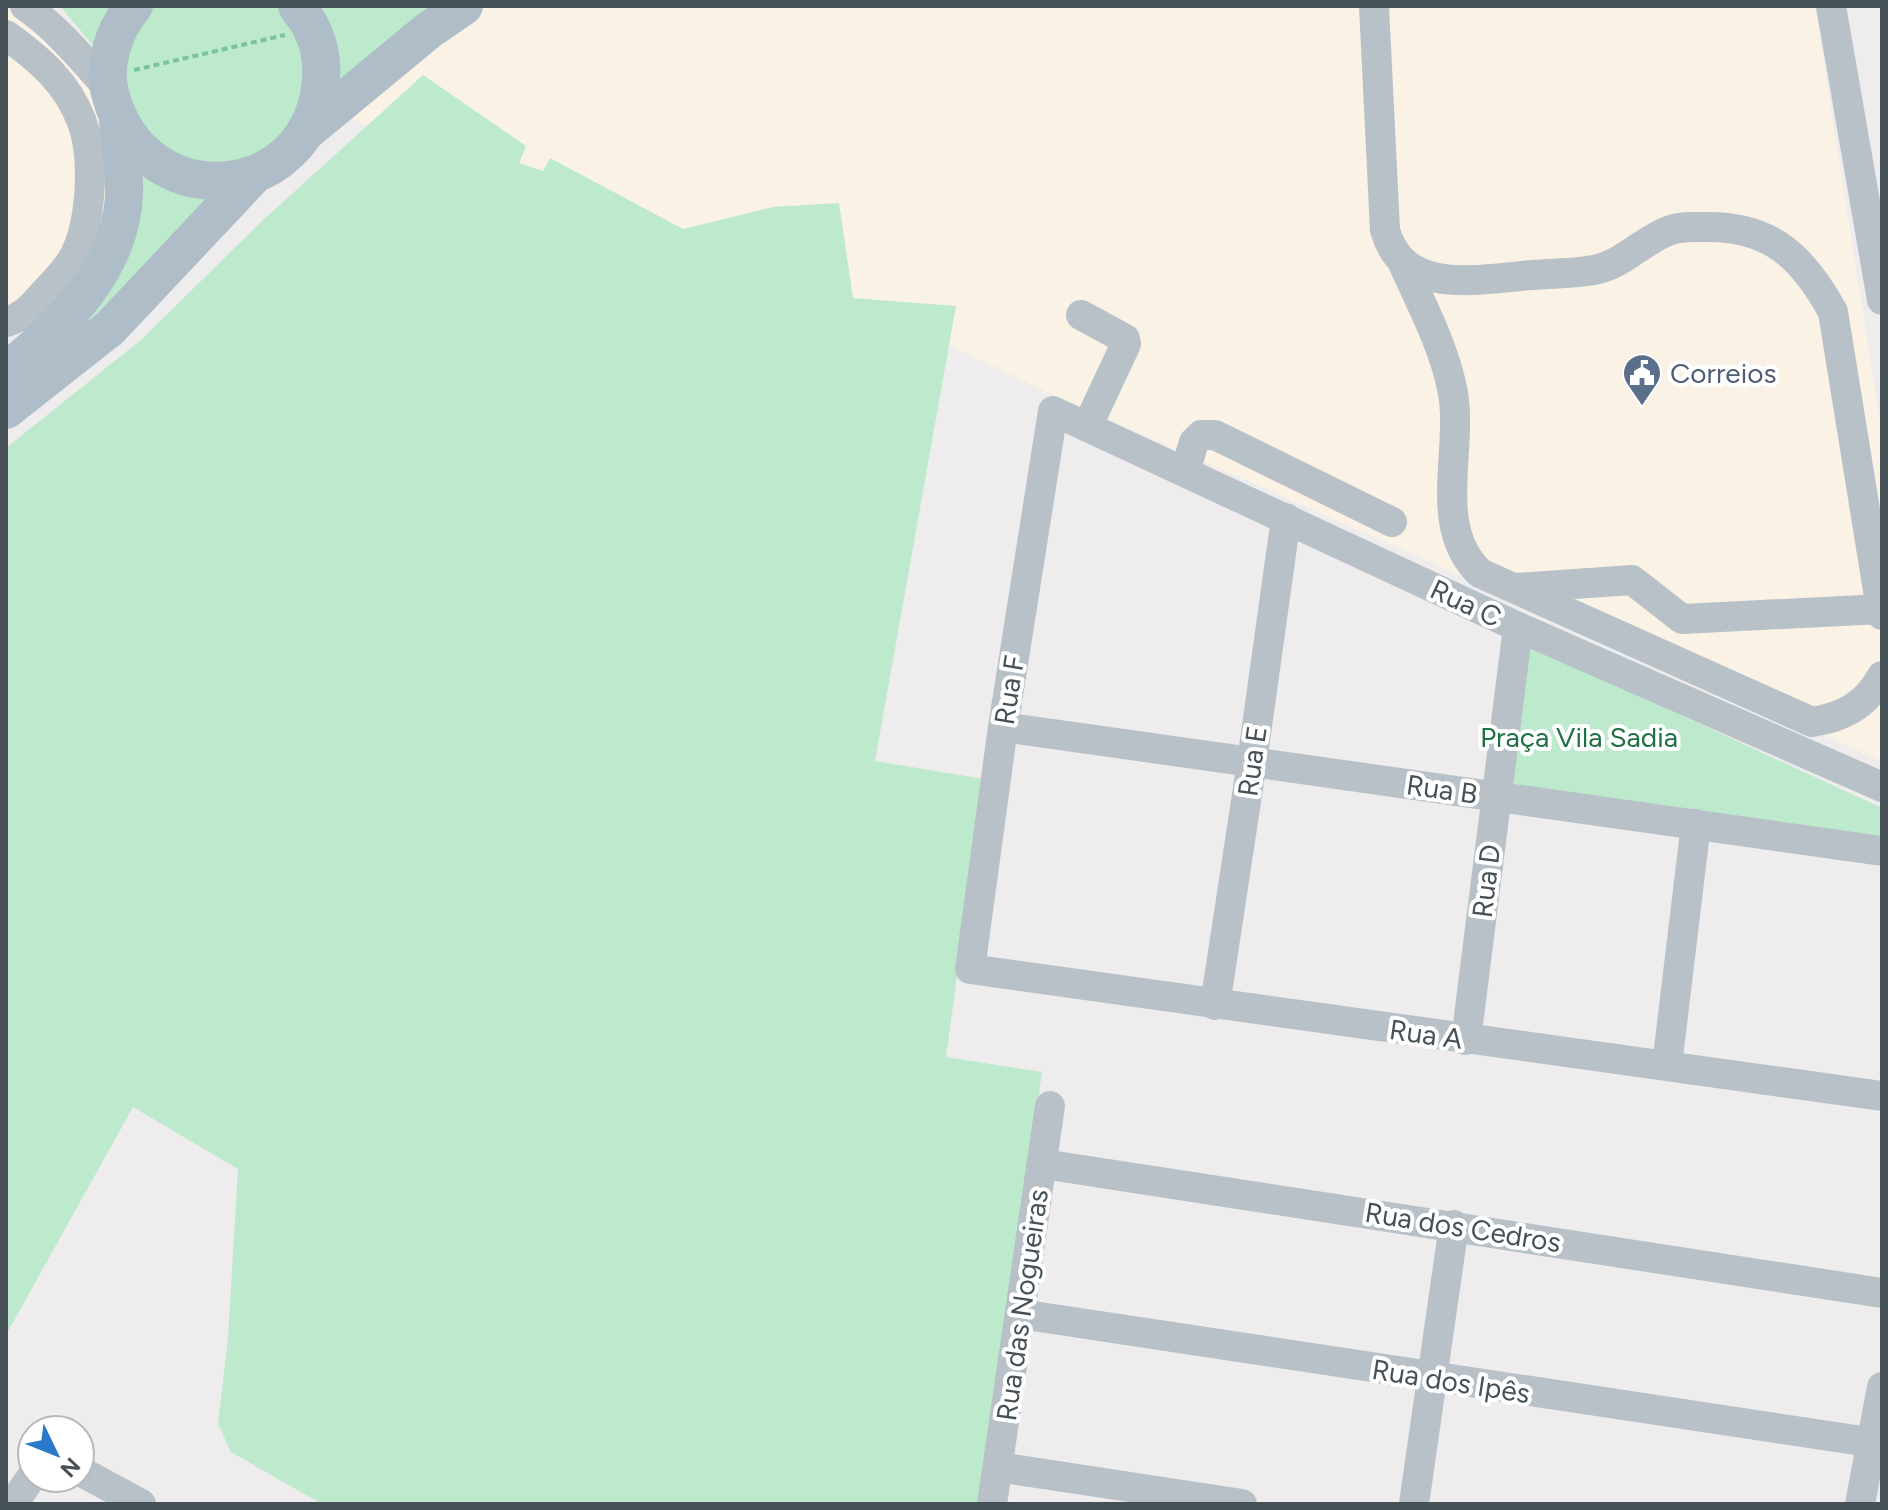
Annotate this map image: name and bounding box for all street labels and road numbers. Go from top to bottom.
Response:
street label: Rua C [1425,572,1507,634]
street label: Rua F [987,653,1031,727]
street label: Rua E [1230,724,1274,798]
street label: Rua B [1404,767,1480,811]
street label: Rua D [1465,842,1507,920]
street label: Rua A [1387,1012,1465,1056]
street label: Rua das Nogueiras [989,1187,1055,1423]
street label: Rua dos Cedros [1363,1195,1563,1259]
street label: Rua dos Ipês [1370,1352,1532,1410]

